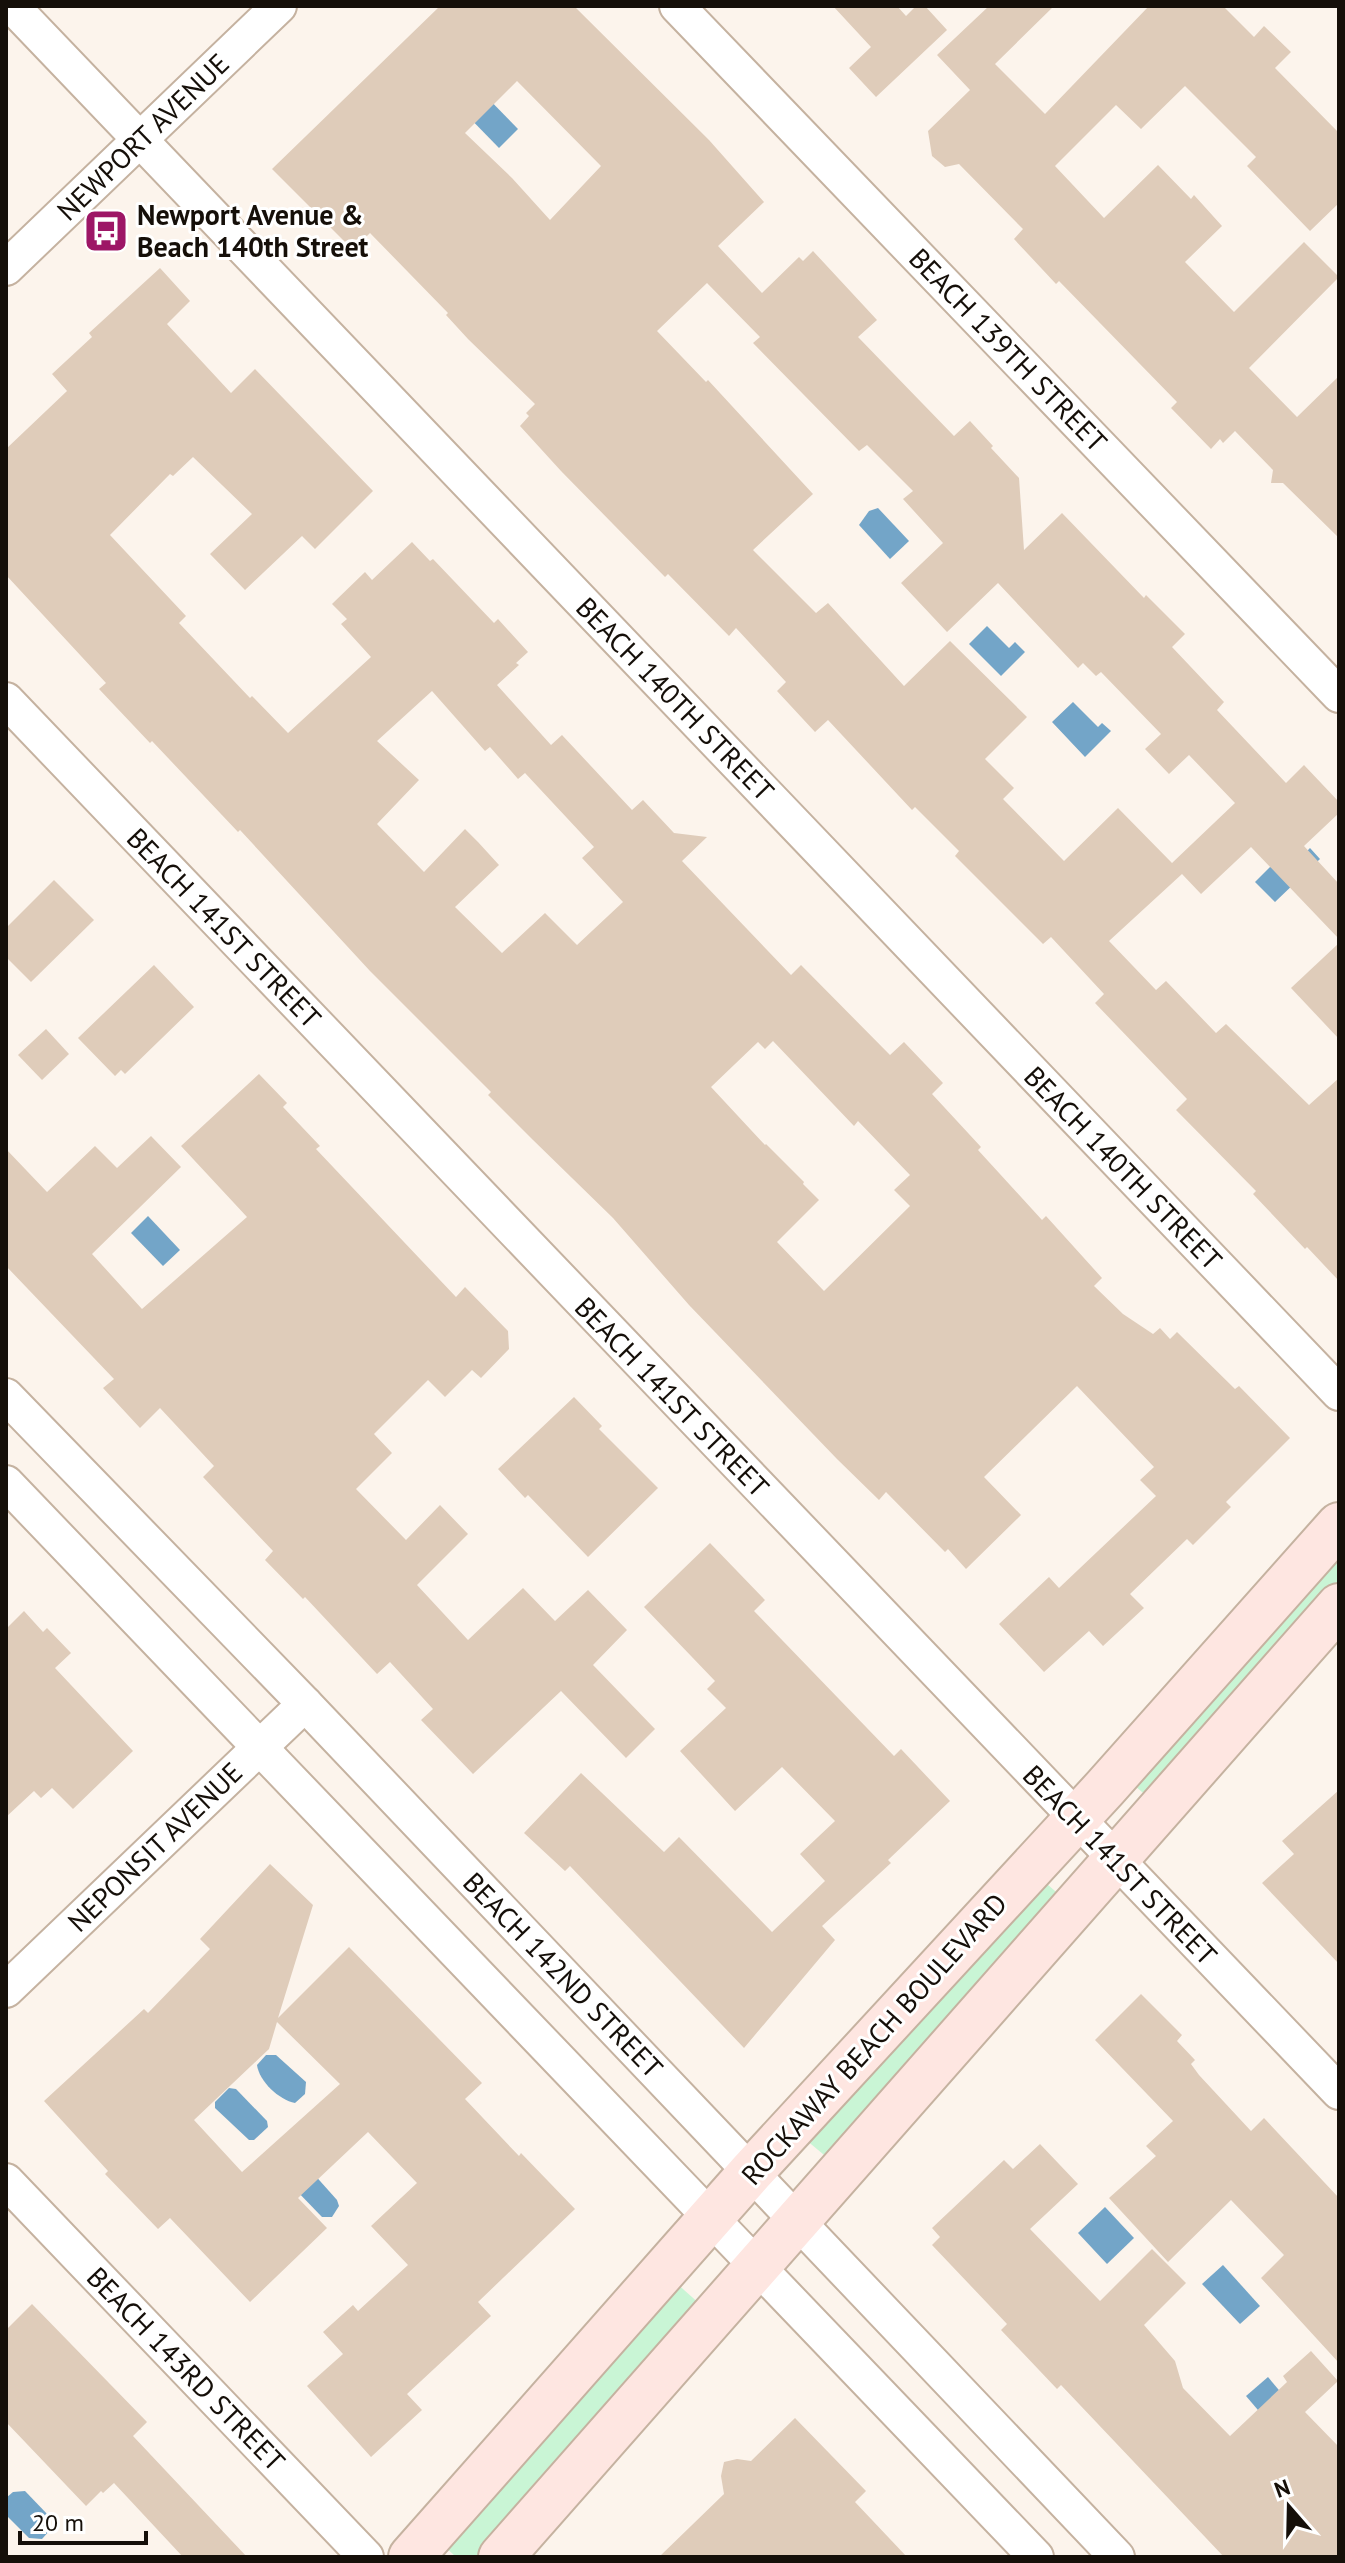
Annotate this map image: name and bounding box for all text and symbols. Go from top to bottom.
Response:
street label: NEWPORT AVENUE [49,45,237,228]
place label: Newport Avenue & Beach 140th Street [137,196,369,265]
bus stop icon: Newport Avenue & Beach 140th Street [82,207,130,255]
street label: BEACH 139TH STREET [901,240,1116,460]
street label: BEACH 140TH STREET [568,589,783,809]
street label: BEACH 141ST STREET [119,820,330,1036]
street label: BEACH 140TH STREET [1016,1058,1231,1278]
street label: BEACH 141ST STREET [567,1289,778,1505]
street label: NEPONSIT AVENUE [59,1754,250,1940]
street label: BEACH 141ST STREET [1015,1757,1226,1973]
street label: BEACH 142ND STREET [455,1864,672,2086]
street label: ROCKAWAY BEACH BOULEVARD [733,1885,1015,2192]
street label: BEACH 143RD STREET [79,2259,294,2479]
north arrow [1249,2467,1329,2547]
text: N [1271,2473,1294,2504]
scale bar [20,2495,146,2545]
text: 20 m [32,2507,84,2538]

